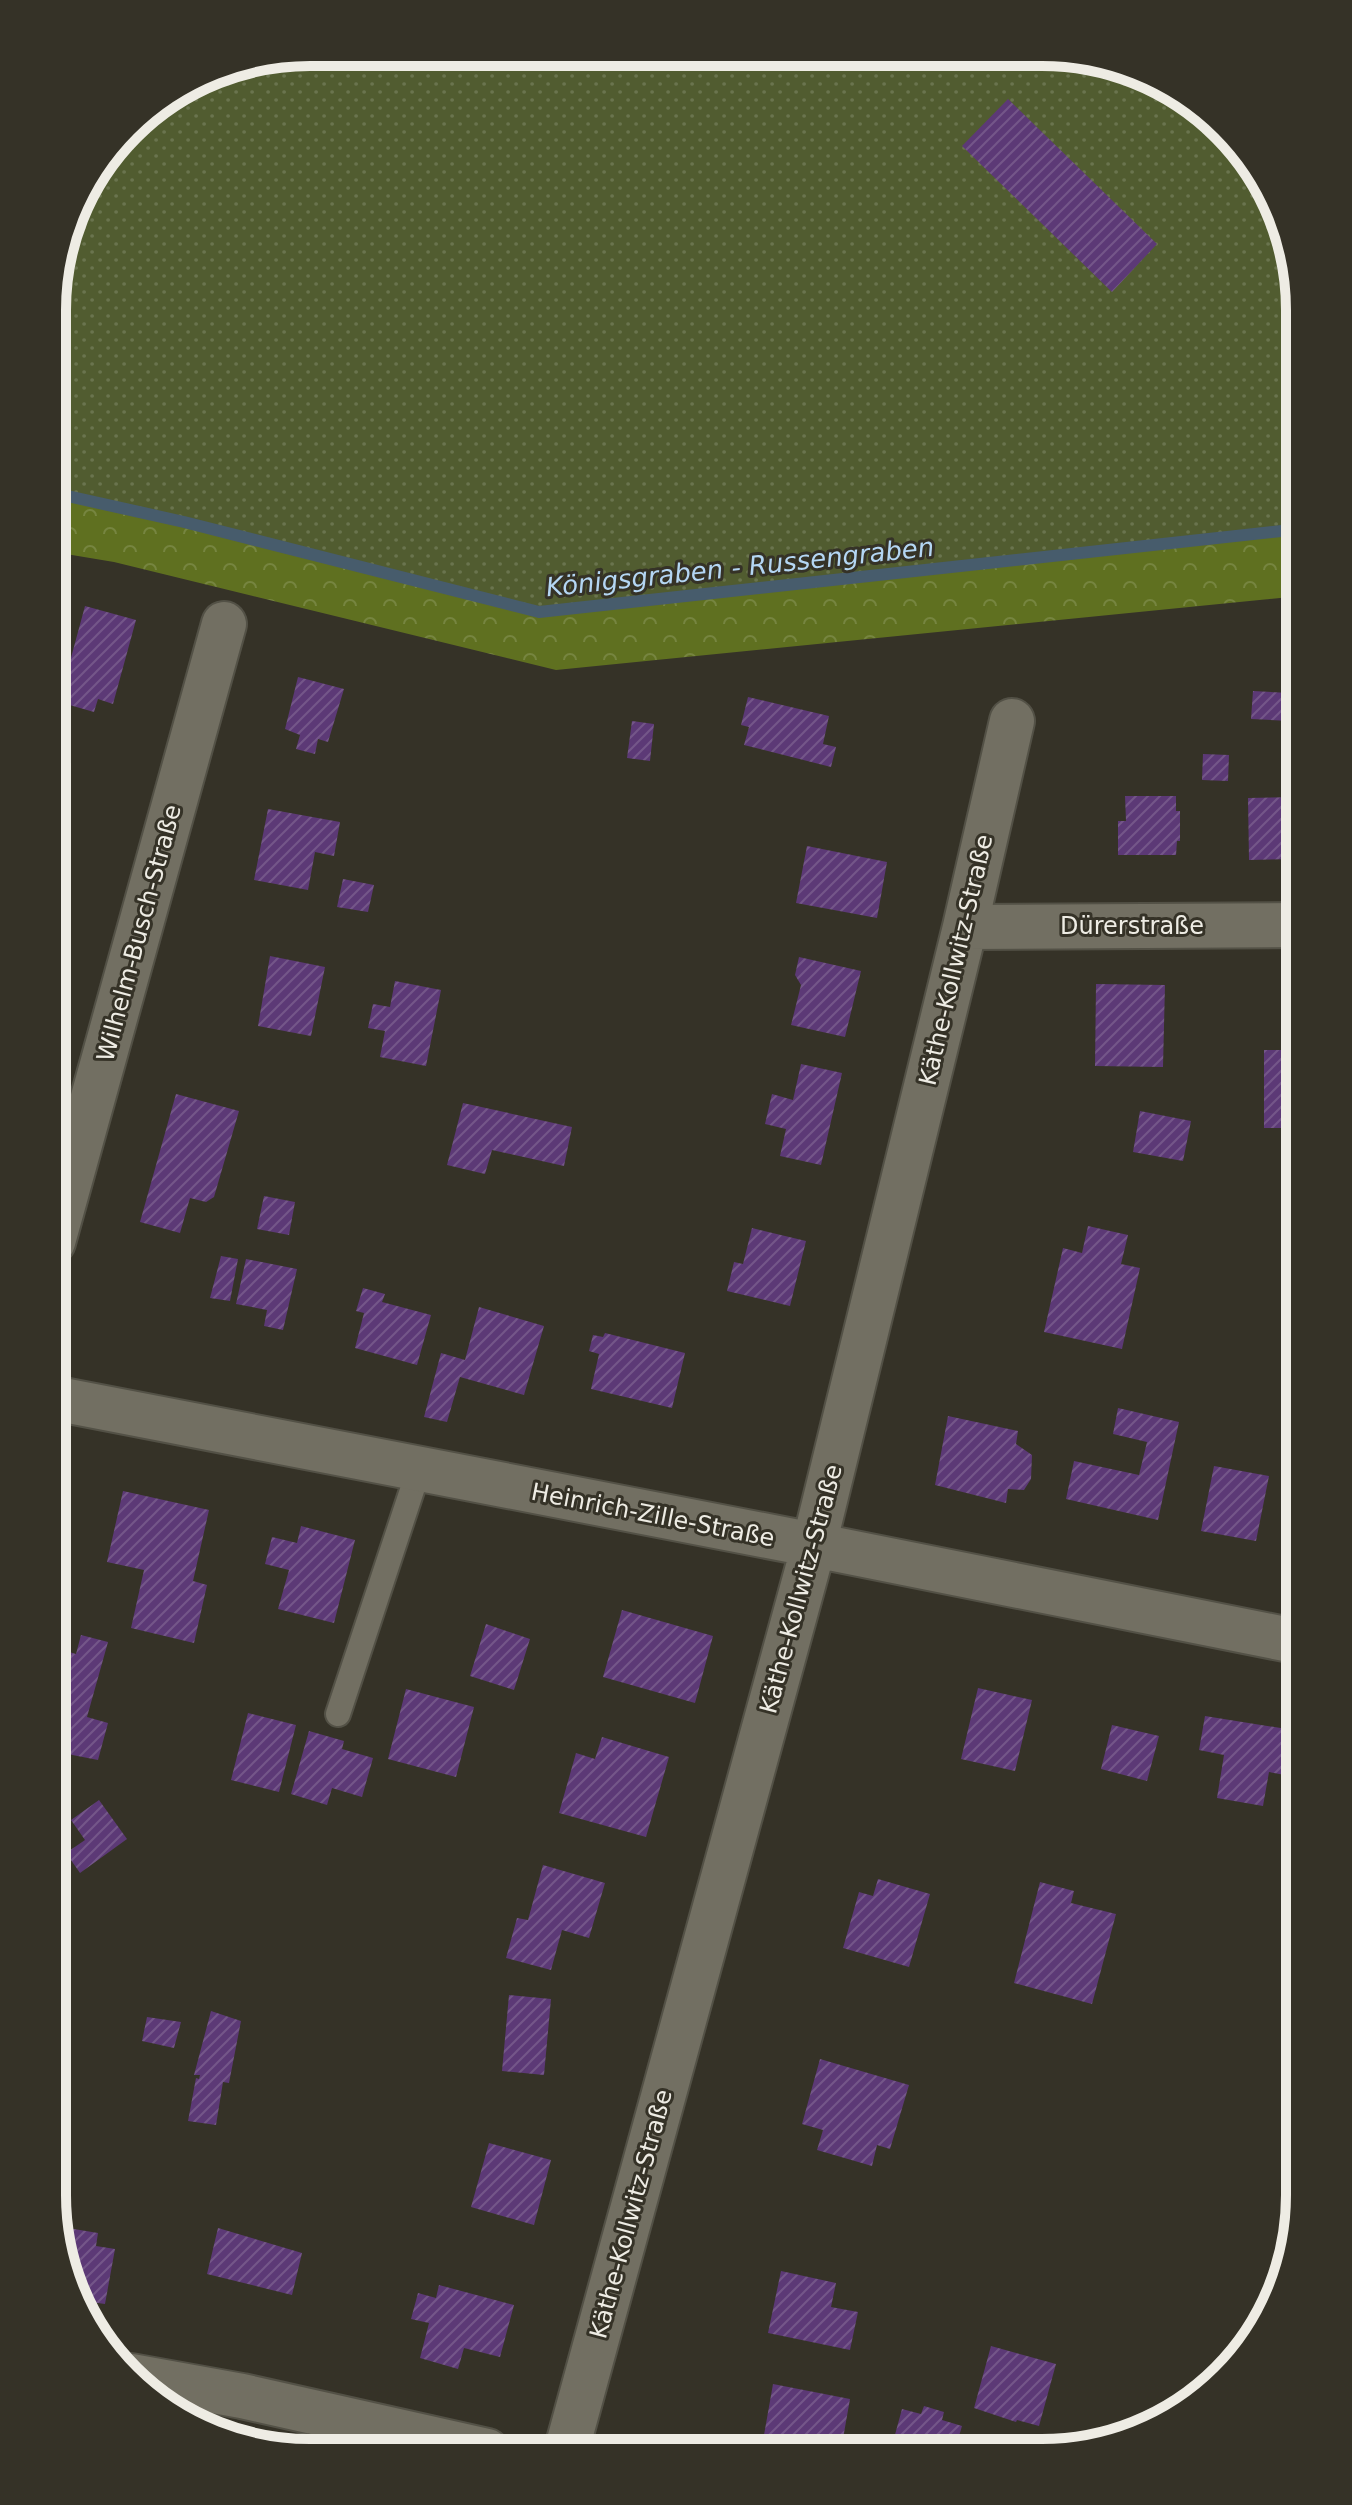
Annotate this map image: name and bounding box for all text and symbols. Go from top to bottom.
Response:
water label: Königsgraben - Russengraben [544,532,936,602]
street label: Wilhelm-Busch-Straße [91,802,187,1064]
street label: Käthe-Kollwitz-Straße [913,832,999,1088]
street label: Dürerstraße [1060,912,1204,940]
street label: Käthe-Kollwitz-Straße [754,1461,848,1717]
street label: Heinrich-Zille-Straße [529,1478,777,1552]
street label: Käthe-Kollwitz-Straße [584,2086,678,2342]

